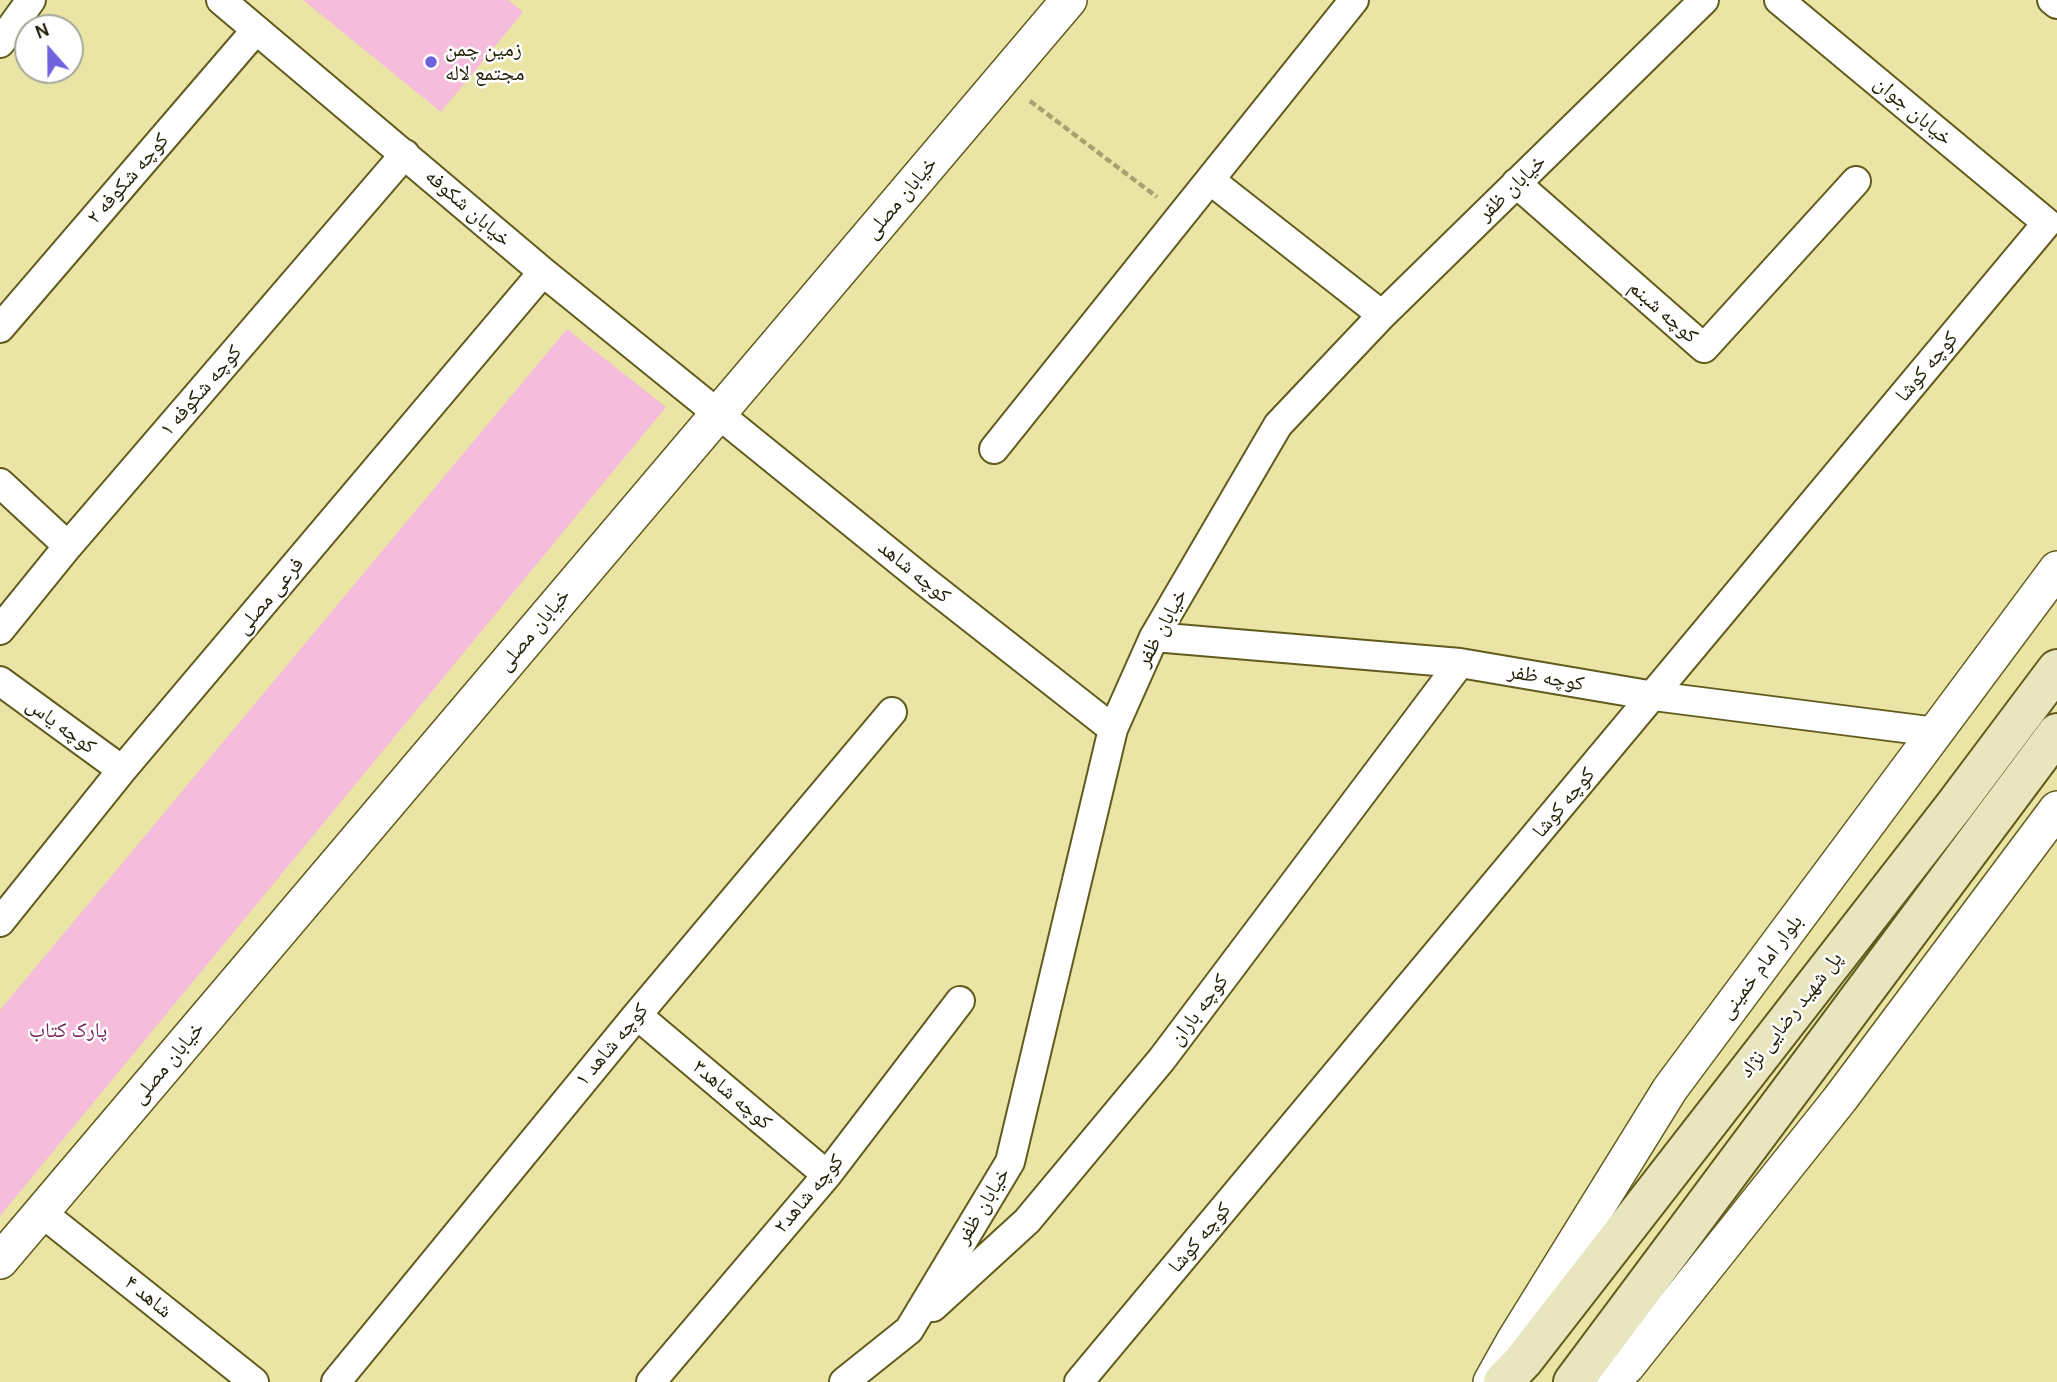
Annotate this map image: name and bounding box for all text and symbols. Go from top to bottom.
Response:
north arrow [14,14,84,84]
text: N [32,19,52,44]
place label: زمین چمن مجتمع لاله [445,37,525,87]
marker: زمین چمن مجتمع لاله [423,54,439,70]
street label: خیابان جوان [1868,71,1958,151]
street label: کوچه شکوفه ۲ [82,128,174,230]
street label: خیابان ظفر [1473,149,1551,227]
street label: خیابان مصلی [859,152,943,244]
street label: خیابان شکوفه [420,164,516,252]
street label: کوچه شبنم [1623,275,1703,349]
street label: کوچه کوشا [1890,327,1964,407]
street label: کوچه شکوفه ۱ [155,340,247,442]
street label: کوچه شاهد [873,535,955,609]
street label: فرعی مصلی [231,552,309,640]
street label: خیابان مصلی [492,584,576,676]
street label: خیابان ظفر [1131,585,1193,671]
street label: کوچه ظفر [1506,659,1586,697]
street label: کوچه یاس [21,692,101,760]
street label: کوچه کوشا [1527,763,1601,843]
street label: بلوار امام خمینی [1714,910,1808,1024]
street label: پل شهید رضایی نژاد [1734,947,1848,1083]
street label: کوچه باران [1164,969,1234,1051]
street label: کوچه شاهد ۱ [570,998,654,1092]
street label: خیابان مصلی [126,1017,210,1109]
park label: پارک کتاب [29,1018,107,1044]
street label: کوچه شاهد۳ [687,1055,777,1135]
street label: کوچه شاهد۲ [769,1149,849,1239]
street label: خیابان ظفر [950,1163,1016,1249]
street label: کوچه کوشا [1163,1198,1237,1278]
street label: شاهد ۴ [119,1270,177,1324]

